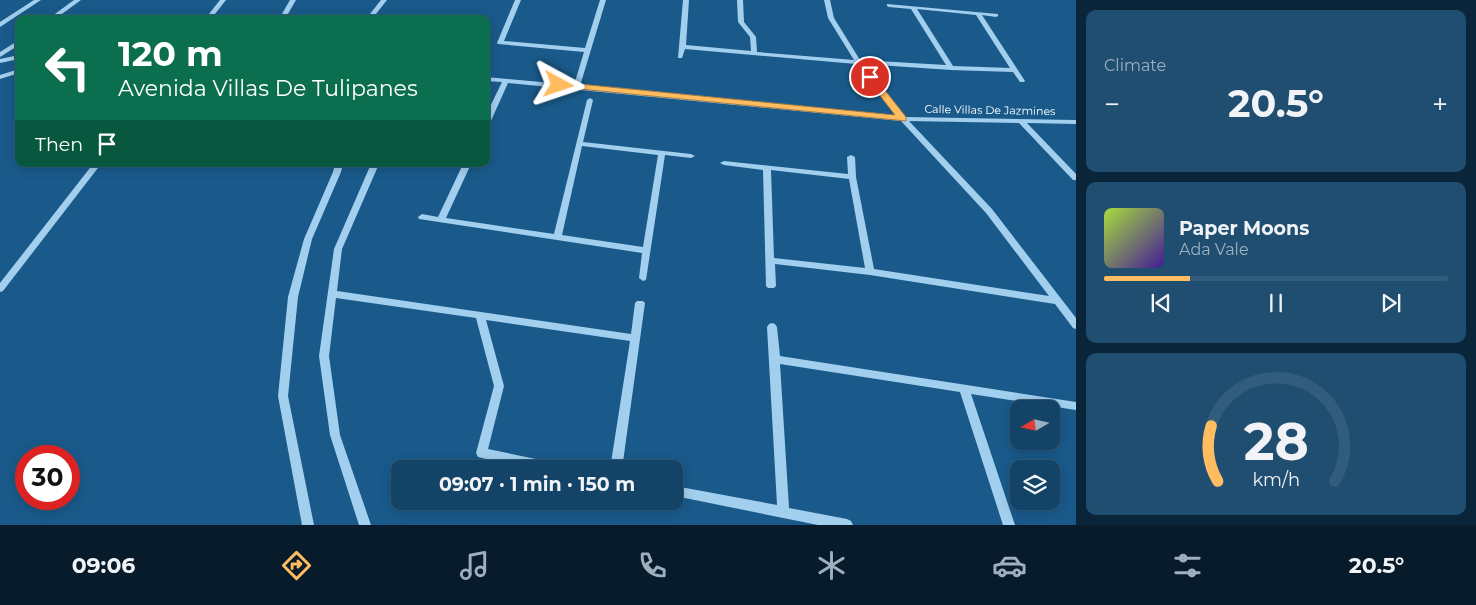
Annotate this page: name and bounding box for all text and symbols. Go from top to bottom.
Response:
text: 120 m [118,32,223,75]
icon: left [35,35,100,100]
pin [849,56,891,98]
text: Climate [1104,56,1166,75]
position arrow [532,58,584,110]
icon: arrive [856,63,884,91]
text: Avenida Villas De Tulipanes [118,75,418,102]
text: 20.5° [1228,80,1324,127]
text: − [1104,87,1120,121]
text: + [1432,87,1448,121]
street label: Calle Villas De Jazmines [924,102,1056,118]
icon: arrive [93,130,121,158]
text: Then [35,133,83,156]
text: Paper Moons [1179,217,1309,240]
text: Ada Vale [1179,240,1249,259]
icon: previous [1147,289,1175,317]
icon: pause [1262,289,1290,317]
icon: next [1377,289,1405,317]
north arrow [1010,400,1060,450]
map controls [1010,400,1060,510]
text: 28 [1243,410,1309,473]
speed limit sign: 30 [15,445,80,510]
button: layers [1010,460,1060,510]
text: km/h [1252,469,1300,490]
text: 09:07 · 1 min · 150 m [439,473,635,496]
icon: directions [279,548,314,583]
icon: music [457,548,492,583]
icon: phone [635,548,670,583]
icon: climate [814,548,849,583]
icon: car [992,548,1027,583]
icon: filters [1170,548,1205,583]
text: 09:06 [72,552,135,579]
text: 20.5° [1349,552,1404,579]

